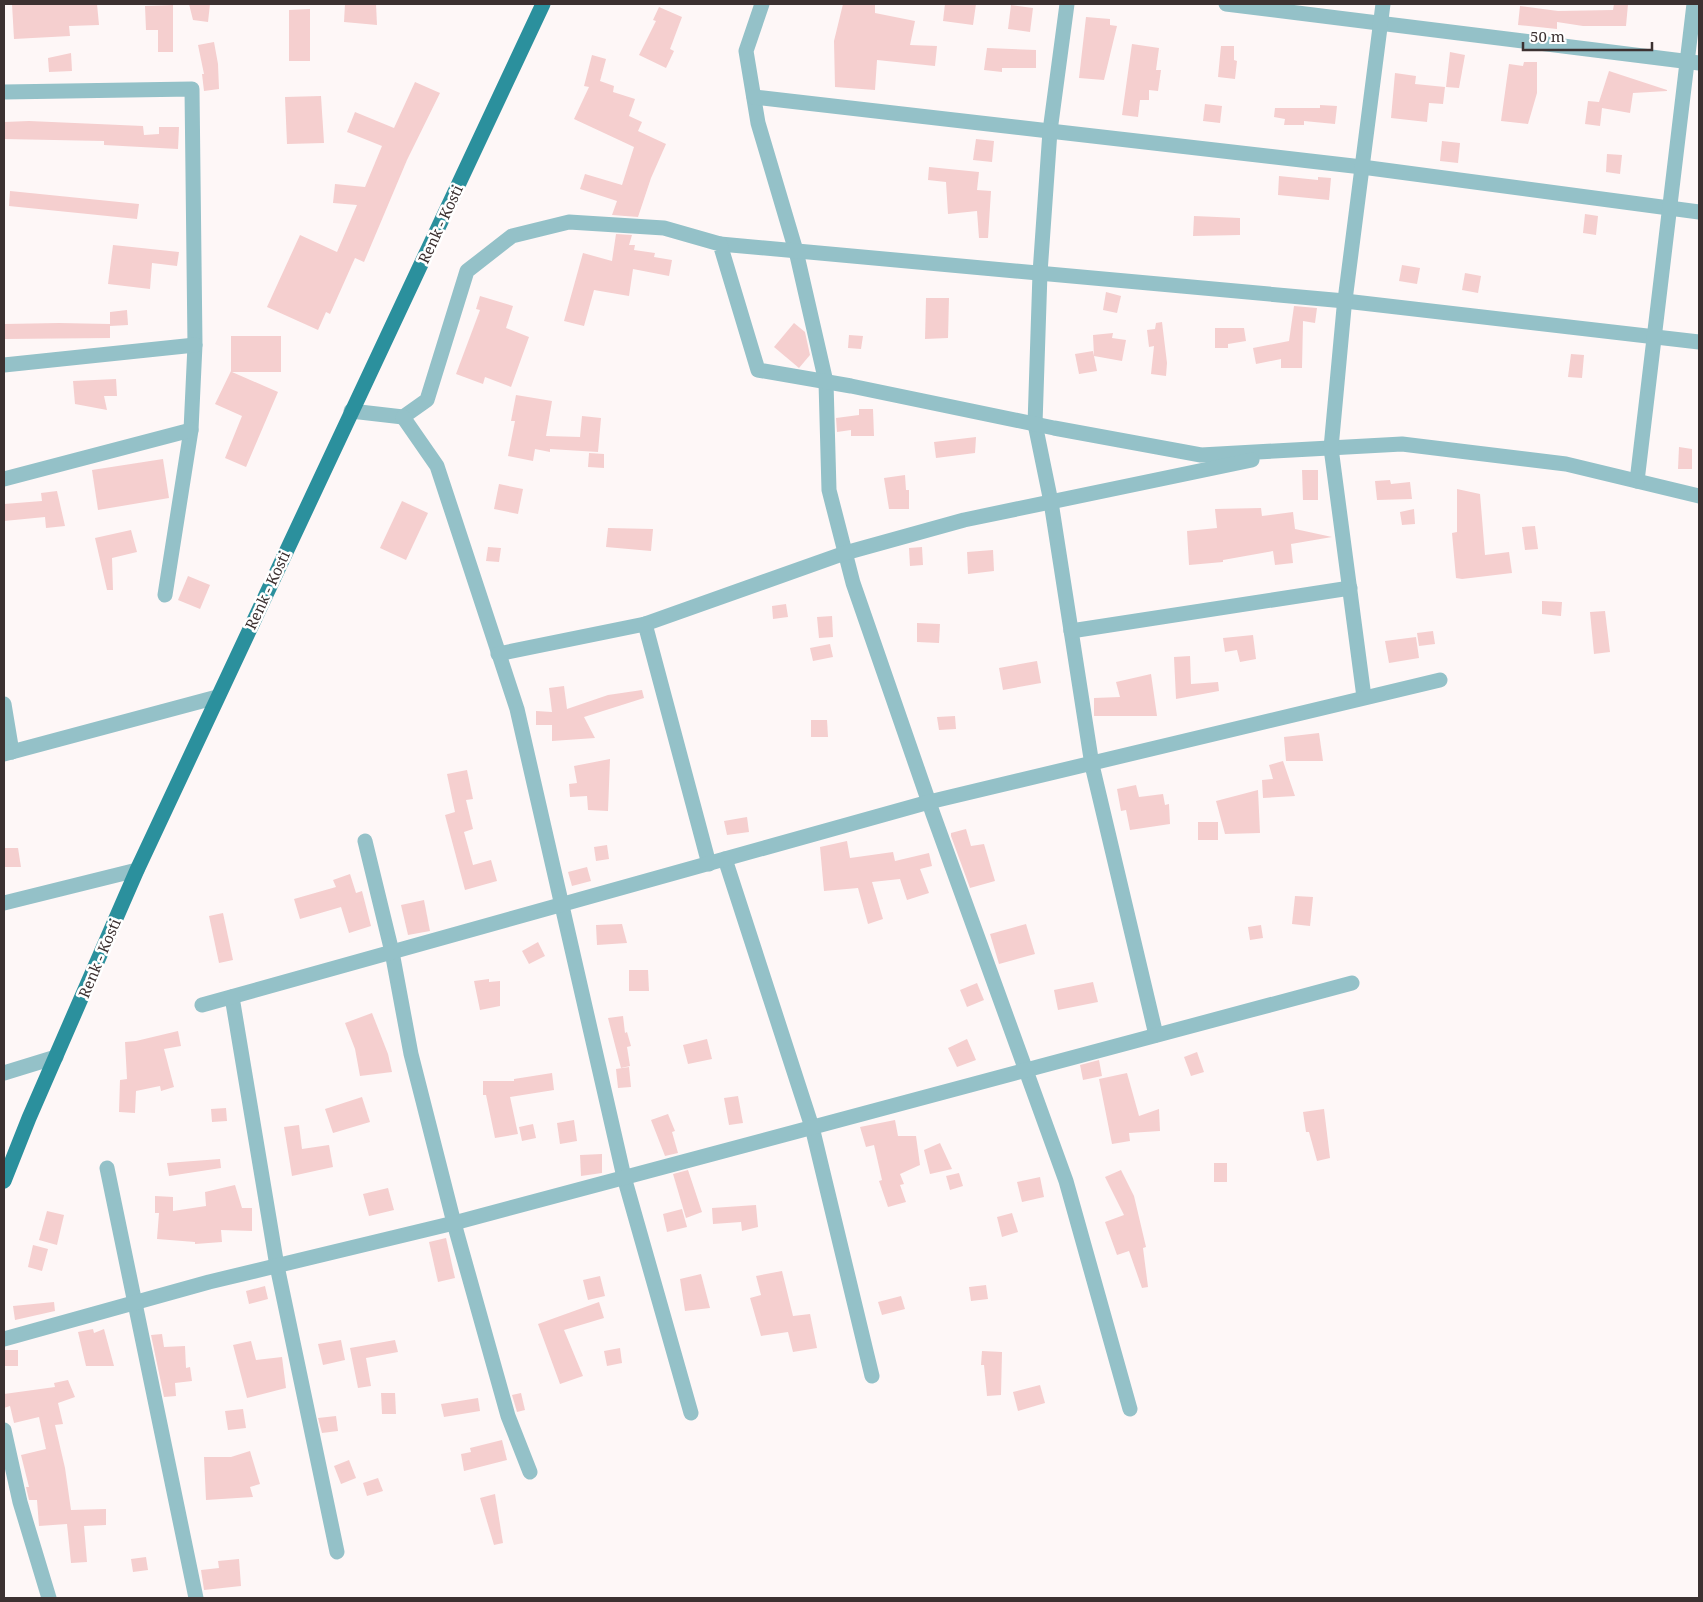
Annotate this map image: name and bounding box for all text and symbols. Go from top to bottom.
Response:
scale bar [1523,20,1652,52]
text: 50 m [1530,26,1565,46]
street label: Renk - Kosti [413,181,467,267]
street label: Renk - Kosti [240,547,294,633]
street label: Renk - Kosti [73,915,125,1001]

